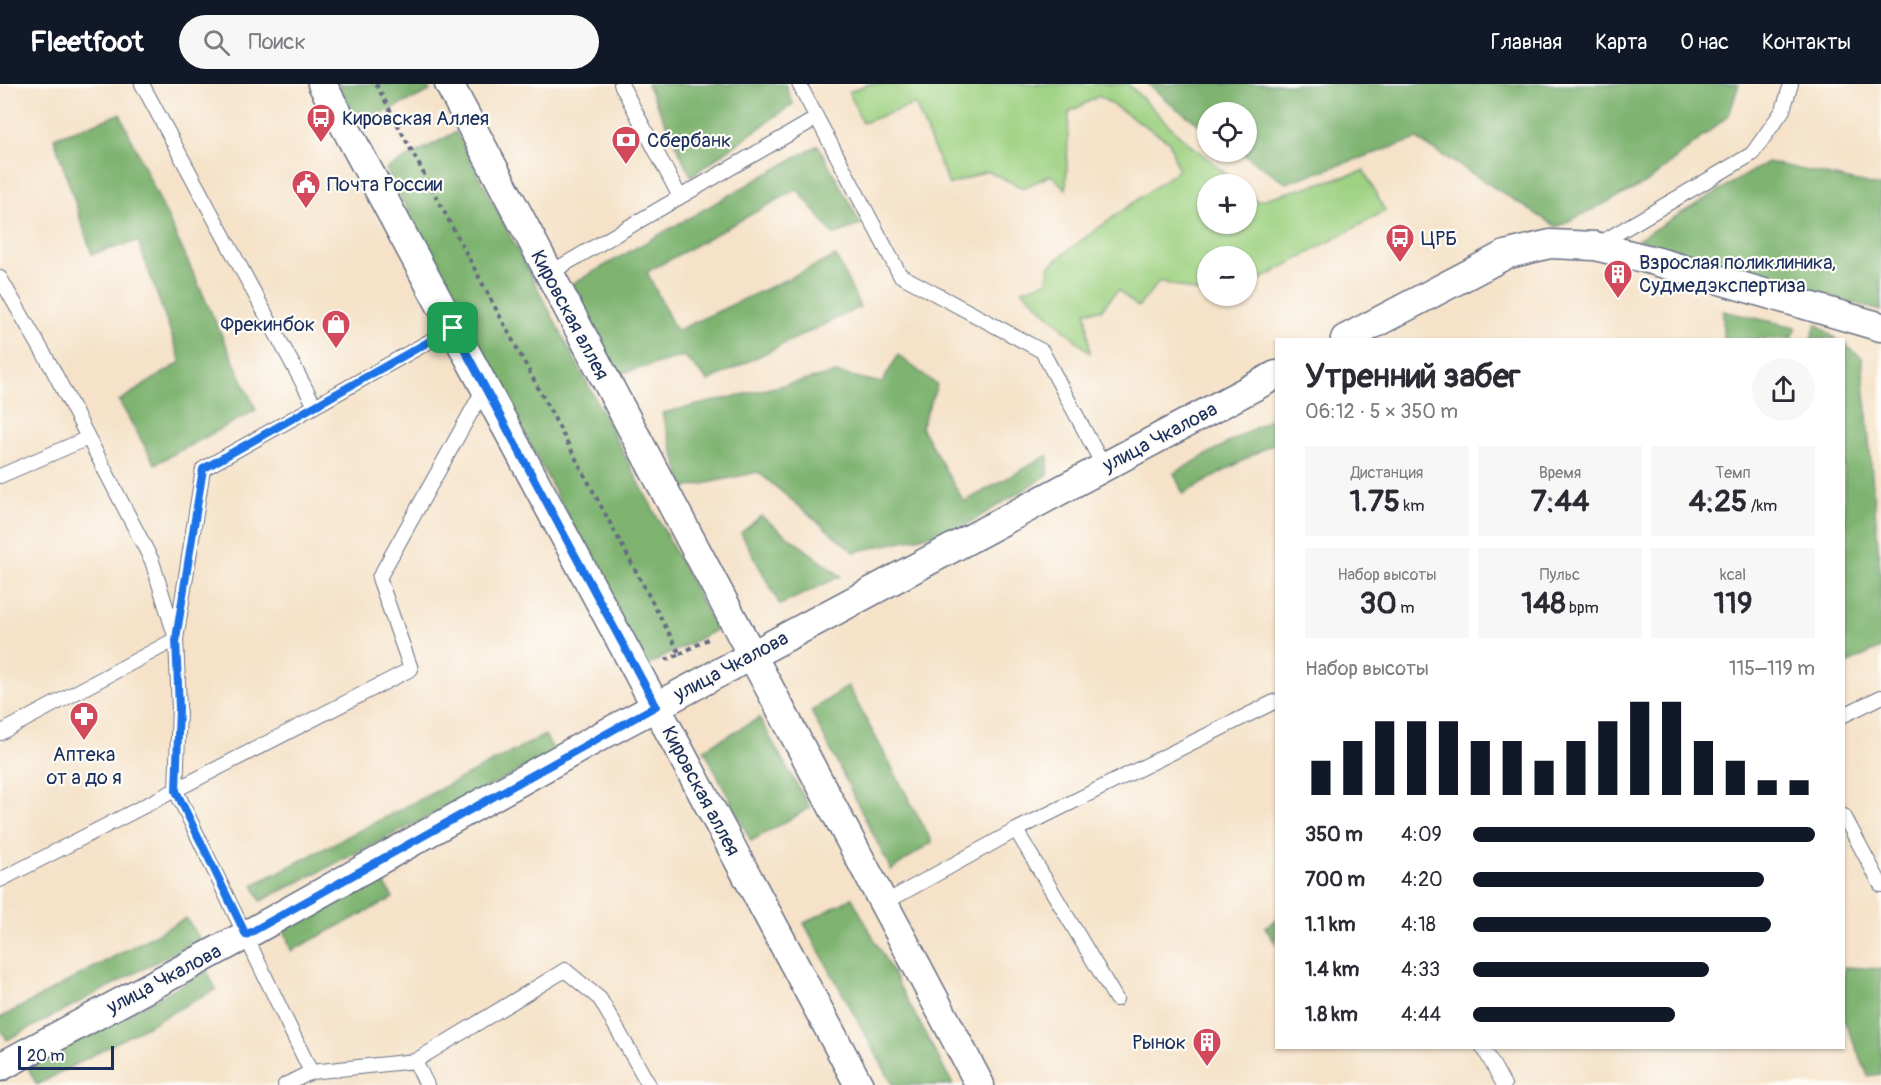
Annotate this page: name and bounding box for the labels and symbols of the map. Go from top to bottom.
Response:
bus stop icon: Кировская Аллея [305,102,337,144]
place label: Кировская Аллея [342,106,489,131]
bank icon: Сбербанк [610,124,642,166]
place label: Сбербанк [647,128,731,153]
public building icon: Почта России [290,168,322,210]
place label: Почта России [327,172,442,197]
bus stop icon: ЦРБ [1384,222,1416,264]
place label: ЦРБ [1421,226,1457,251]
street label: Кировская аллея [525,246,615,384]
place label: Взрослая поликлиника, Судмедэкспертиза [1639,250,1836,298]
building icon: Взрослая поликлиника, Судмедэкспертиза [1602,258,1634,300]
pin [427,302,478,353]
shop icon: Фрекинбок [320,308,352,350]
place label: Фрекинбок [221,312,315,337]
street label: улица Чкалова [1098,396,1222,478]
street label: улица Чкалова [669,625,793,707]
pharmacy icon: Аптека от а до я [68,700,100,742]
street label: Кировская аллея [656,722,746,860]
place label: Аптека от а до я [46,742,122,790]
street label: улица Чкалова [102,938,226,1020]
building icon: Рынок [1191,1026,1223,1068]
place label: Рынок [1132,1030,1186,1055]
scale bar [18,1043,114,1070]

